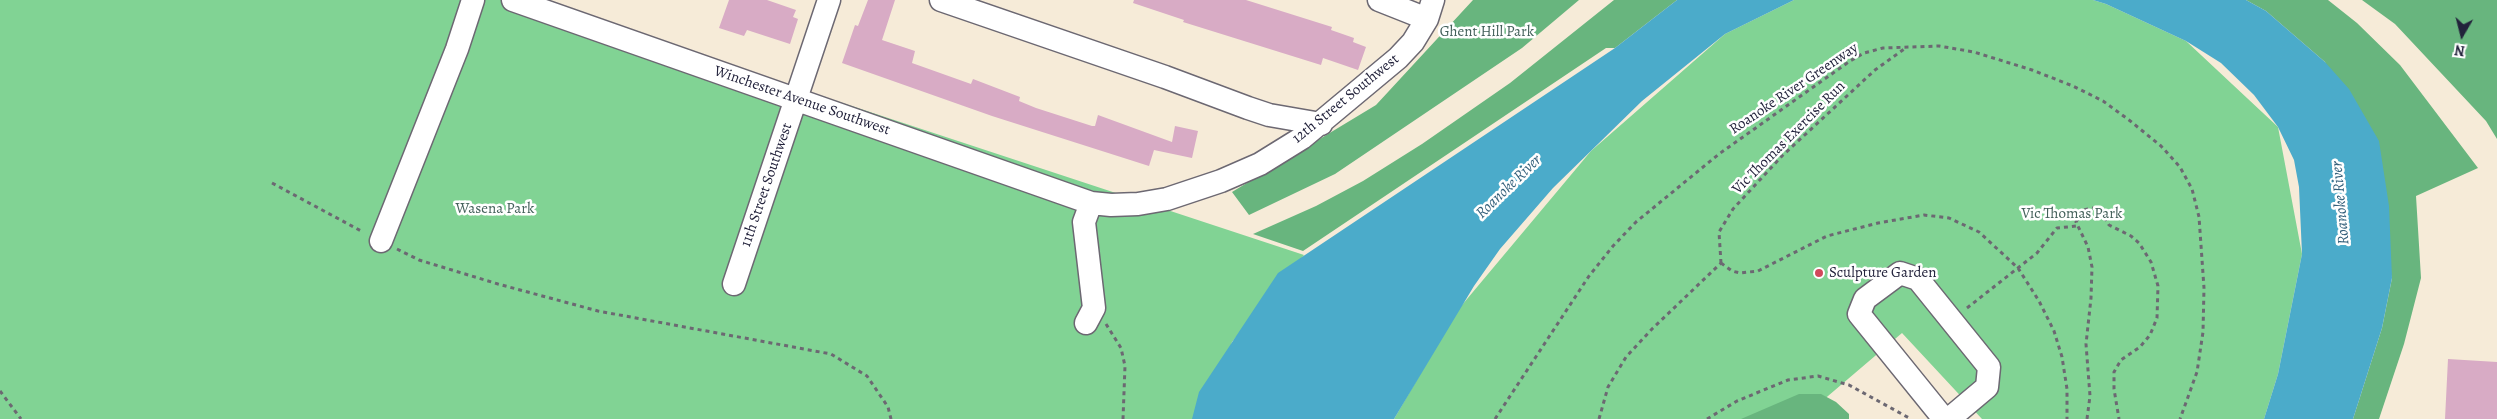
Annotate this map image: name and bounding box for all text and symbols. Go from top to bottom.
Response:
north arrow [2437,10,2487,60]
park label: Ghent Hill Park [1440,23,1534,41]
street label: Roanoke River Greenway [1726,39,1862,139]
text: N [2453,40,2466,60]
street label: 12th Street Southwest [1289,50,1403,148]
street label: Winchester Avenue Southwest [712,62,892,140]
street label: Vic Thomas Exercise Run [1729,78,1849,198]
street label: 11th Street Southwest [737,121,797,249]
water label: Roanoke River [1472,151,1546,223]
water label: Roanoke River [2328,161,2354,245]
park label: Wasena Park [456,200,534,218]
park label: Vic Thomas Park [2021,205,2123,223]
place label: Sculpture Garden [1829,264,1936,282]
marker: Sculpture Garden [1813,267,1825,279]

